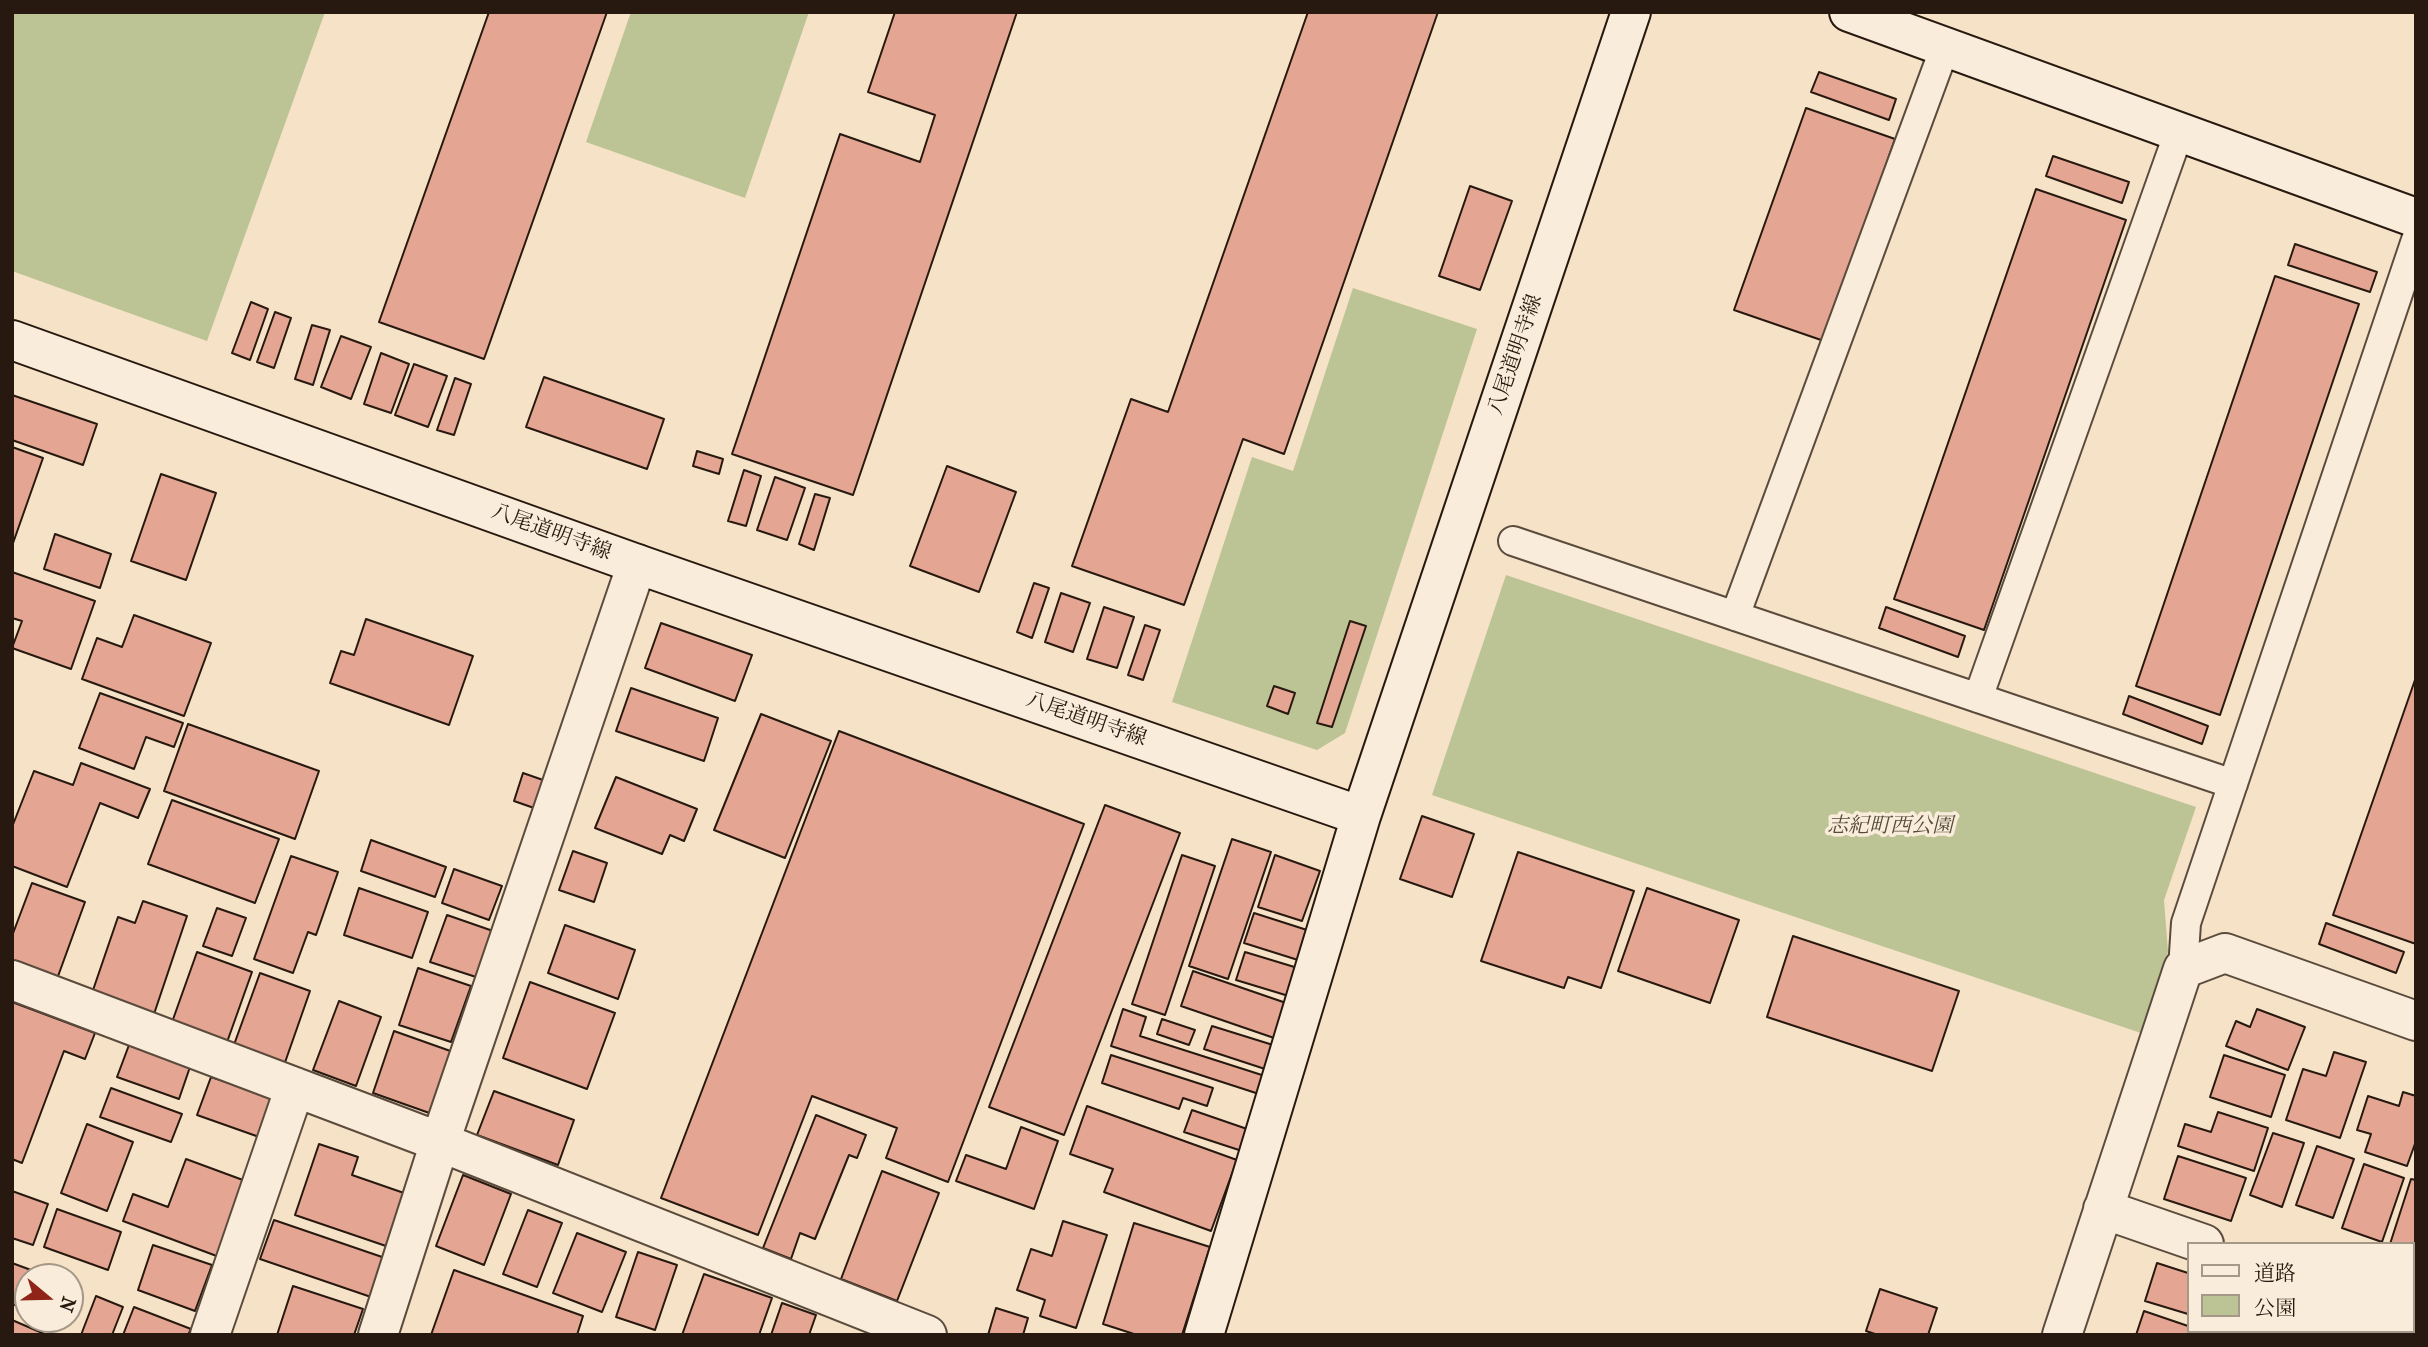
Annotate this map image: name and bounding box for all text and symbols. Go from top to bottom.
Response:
street label: 八尾道明寺線 [1484,291,1548,419]
street label: 八尾道明寺線 [487,500,615,566]
street label: 八尾道明寺線 [1022,688,1150,752]
park label: 志紀町西公園 [1827,814,1953,840]
legend [2186,1242,2414,1333]
text: 道路 [2254,1261,2296,1285]
north arrow [14,1263,84,1333]
text: N [54,1294,80,1315]
text: 公園 [2254,1296,2296,1320]

